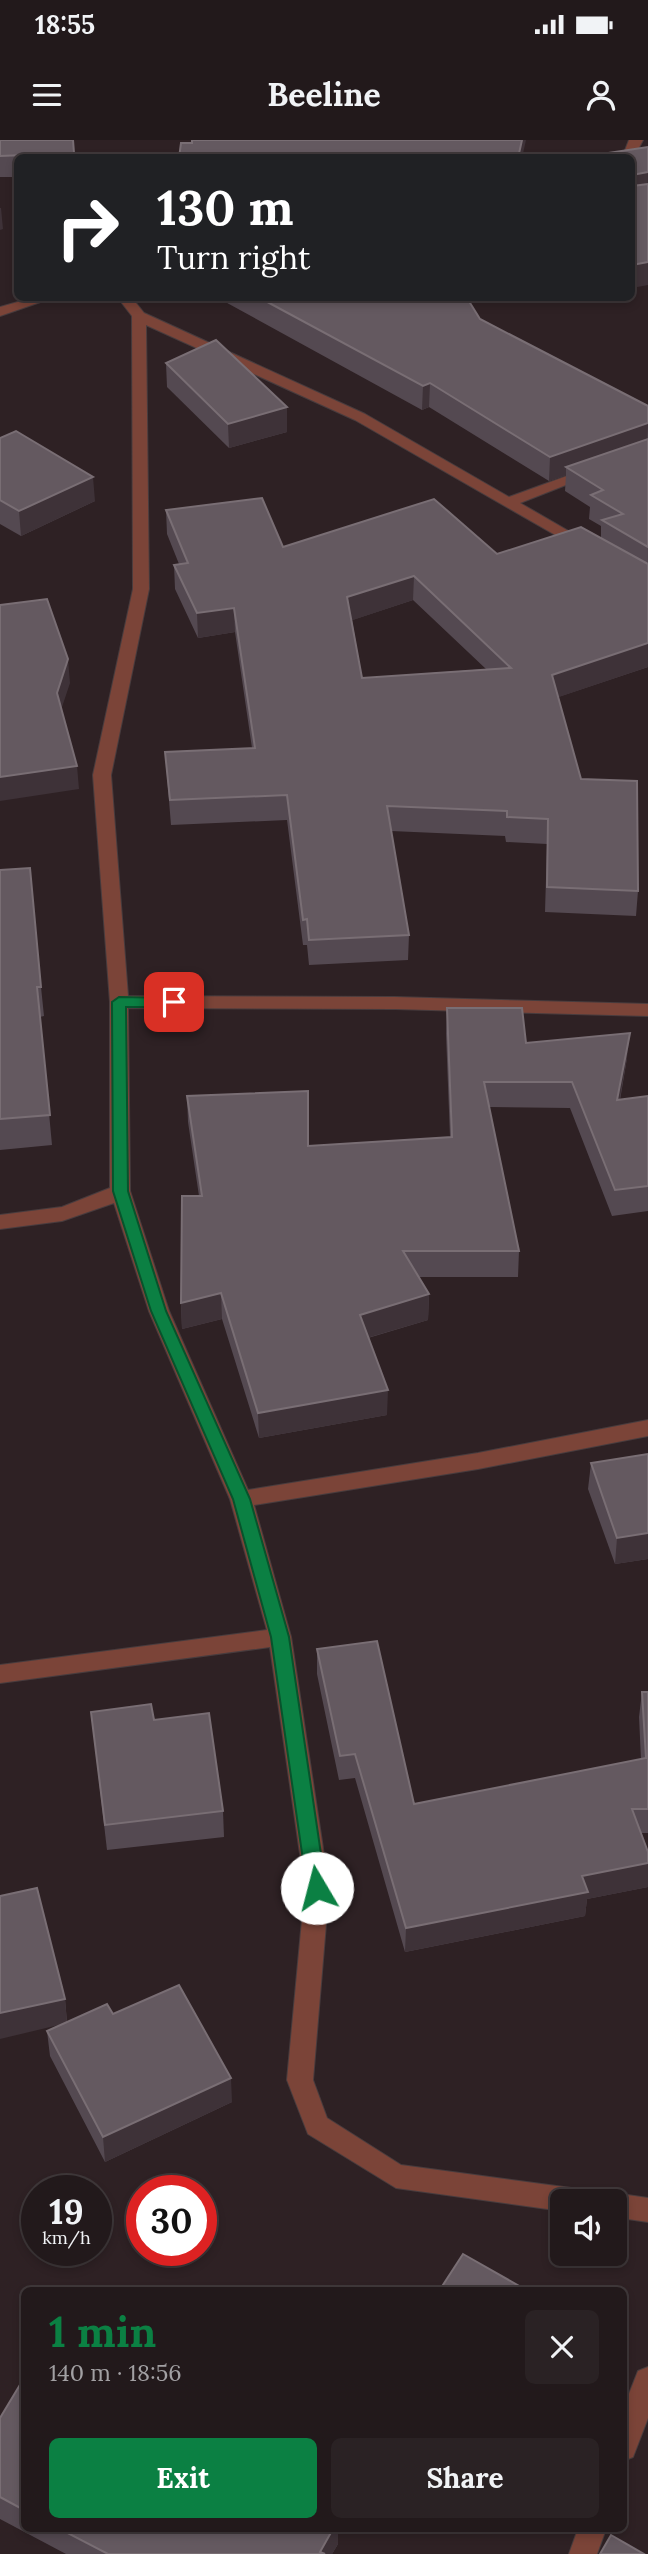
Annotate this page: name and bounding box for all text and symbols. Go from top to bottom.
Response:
text: 18:55 [35,8,95,41]
text: Beeline [267,74,381,115]
icon: menu [28,76,66,114]
icon: person [582,76,620,114]
text: 130 m [157,176,293,238]
icon: right [42,182,133,273]
text: Turn right [157,237,310,278]
pin [144,972,204,1032]
icon: arrive [155,983,193,1021]
position arrow [280,1851,354,1925]
speed limit sign: 30 [126,2175,217,2266]
text: 19 [49,2189,84,2234]
map controls [550,2189,627,2266]
button: sound [550,2189,627,2266]
text: km/h [42,2226,91,2249]
text: 1 min [49,2305,156,2359]
button: close [525,2310,599,2384]
text: 140 m · 18:56 [49,2358,181,2387]
button: Exit [49,2438,317,2518]
button: Share [331,2438,599,2518]

